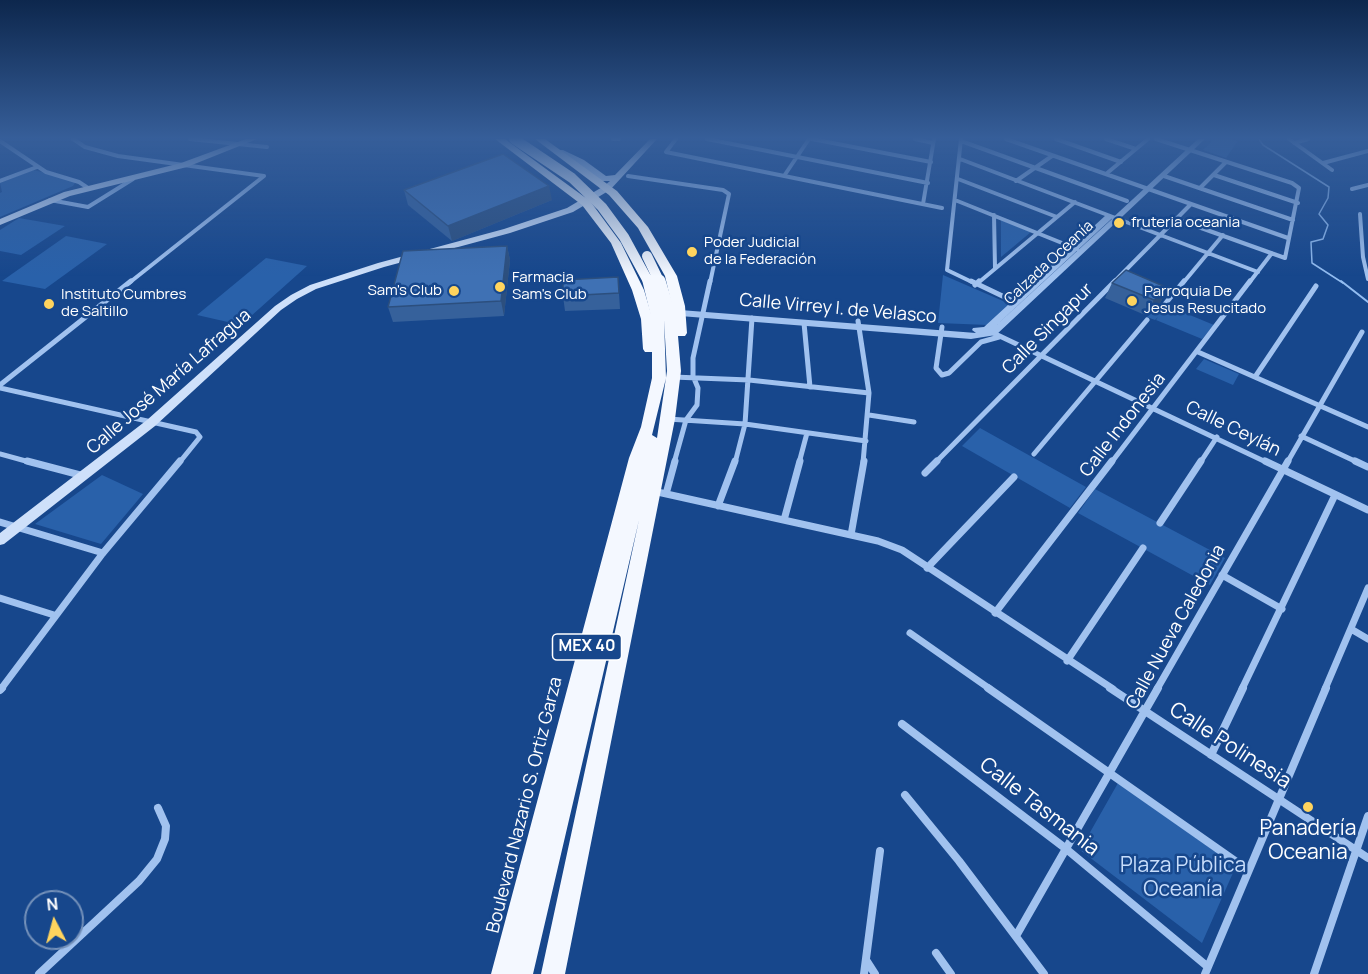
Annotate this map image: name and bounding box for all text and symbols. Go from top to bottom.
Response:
place label: fruteria oceania [1131,214,1240,232]
marker: fruteria oceania [1112,216,1126,230]
street label: Calzada Oceanía [1001,217,1097,309]
place label: Poder Judicial de la Federación [704,234,816,269]
marker: Poder Judicial de la Federación [685,245,699,259]
place label: Farmacia Sam's Club [512,269,587,304]
street label: Calle Singapur [998,279,1098,379]
marker: Farmacia Sam's Club [493,280,507,294]
place label: Sam's Club [367,282,442,300]
place label: Parroquia De Jesus Resucitado [1144,283,1266,318]
marker: Sam's Club [447,284,461,298]
place label: Instituto Cumbres de Saltillo [61,286,186,321]
street label: Calle Virrey I. de Velasco [739,290,937,328]
marker: Parroquia De Jesus Resucitado [1125,294,1139,308]
marker: Instituto Cumbres de Saltillo [42,297,56,311]
street label: Calle José María Lafragua [83,305,255,459]
street label: Calle Indonesia [1076,369,1170,481]
street label: Calle Ceylán [1182,397,1284,461]
street label: Calle Nueva Caledonia [1122,541,1230,713]
road number: MEX 40 [552,634,622,660]
street label: Boulevard Nazario S. Ortiz Garza [483,675,567,935]
street label: Calle Polinesia [1164,697,1296,795]
street label: Calle Tasmania [974,752,1104,862]
marker: Panadería Oceania [1301,800,1315,814]
place label: Panadería Oceania [1260,816,1356,866]
park label: Plaza Pública Oceanía [1120,853,1246,903]
north arrow [24,890,84,950]
text: N [45,893,59,916]

